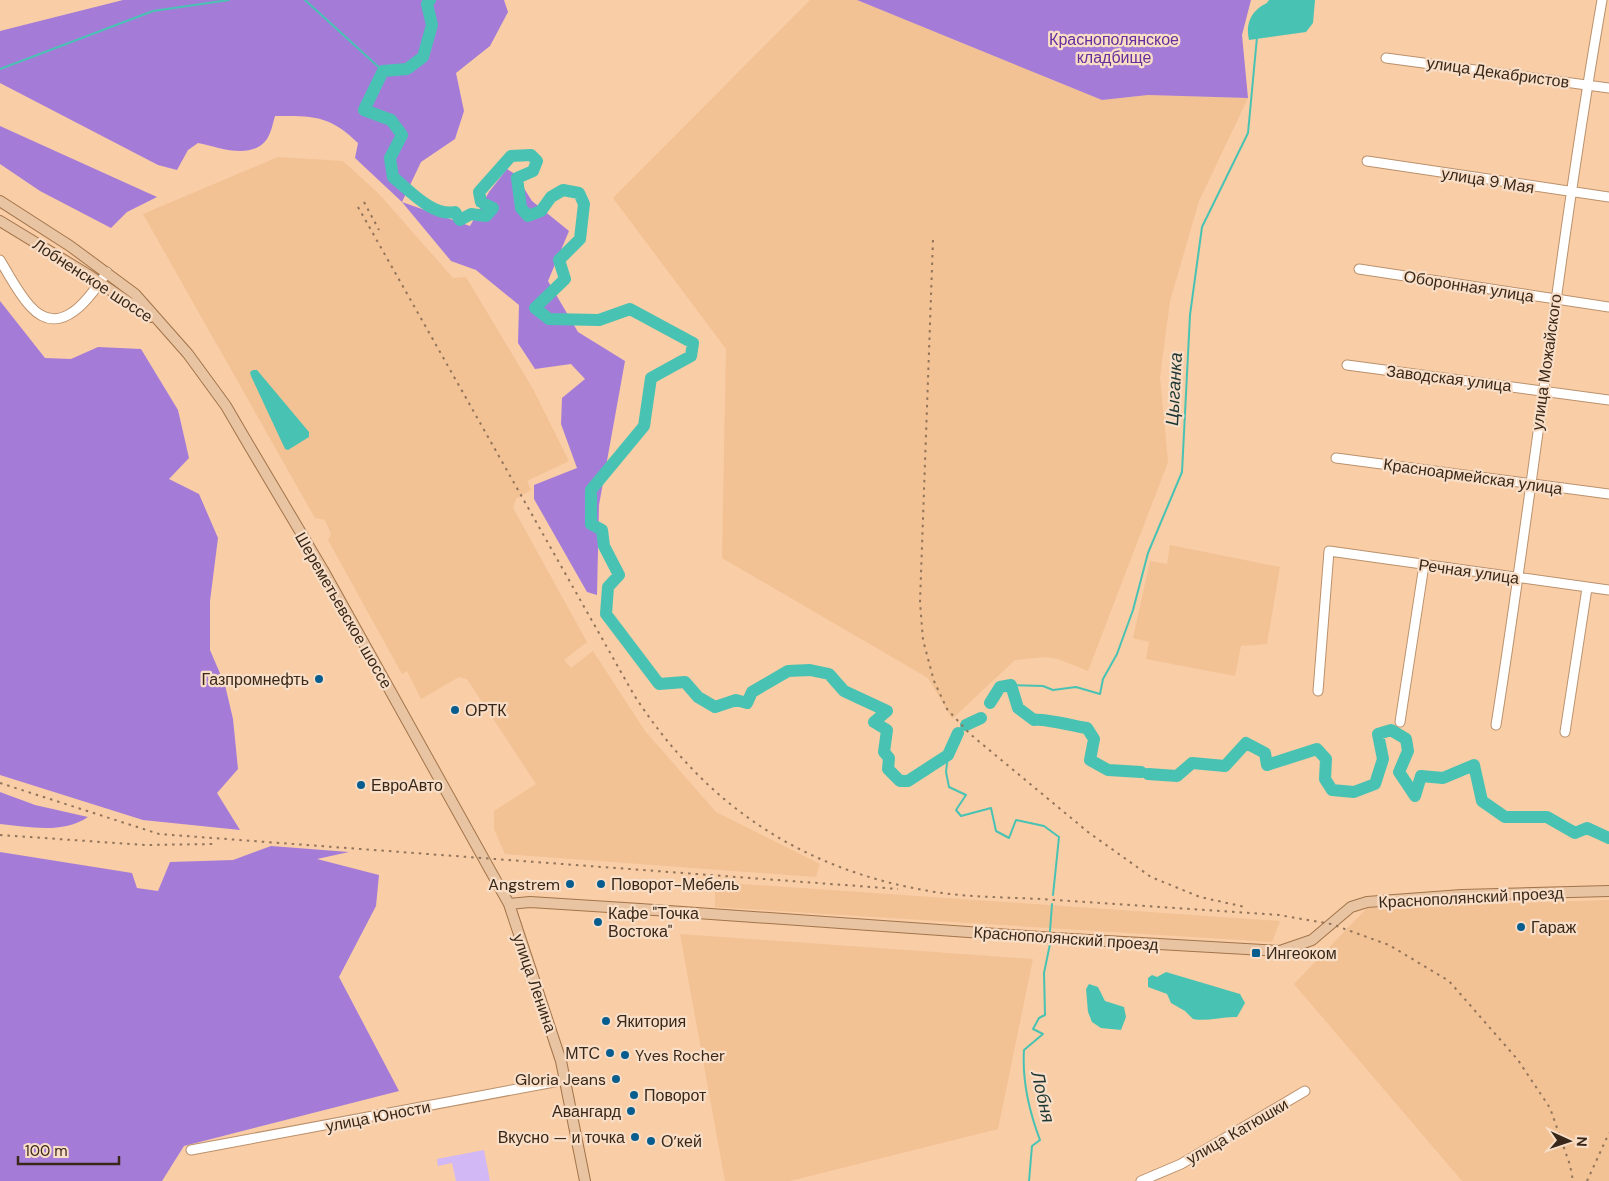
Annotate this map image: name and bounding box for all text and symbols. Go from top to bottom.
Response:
park label: Краснополянское кладбище [1049,29,1179,68]
street label: улица Декабристов [1425,52,1571,93]
street label: улица 9 Мая [1440,163,1536,198]
street label: Лобненское шоссе [29,234,157,327]
street label: Оборонная улица [1402,266,1536,307]
street label: улица Можайского [1527,292,1566,432]
water label: Цыганка [1160,352,1188,426]
street label: Заводская улица [1385,360,1513,397]
street label: Красноармейская улица [1382,454,1564,499]
street label: Шереметьевское шоссе [290,528,397,692]
street label: Речная улица [1417,554,1521,589]
place label: Газпромнефть [202,669,309,690]
marker: Газпромнефть [313,673,325,685]
place label: ОРТК [465,700,507,721]
marker: ОРТК [449,704,461,716]
place label: ЕвроАвто [371,775,443,796]
marker: ЕвроАвто [355,779,367,791]
place label: Angstrem [488,874,560,895]
place label: Поворот-Мебель [611,874,739,895]
marker: Angstrem [564,878,576,890]
marker: Поворот-Мебель [595,878,607,890]
street label: Краснополянский проезд [1378,882,1565,913]
place label: Кафе "Точка Востока" [608,903,699,942]
marker: Кафе "Точка Востока" [592,916,604,928]
place label: Гараж [1531,917,1576,938]
marker: Гараж [1515,921,1527,933]
street label: Краснополянский проезд [973,922,1160,955]
street label: улица Ленина [508,931,561,1035]
place label: Ингеоком [1266,943,1337,964]
marker: Ингеоком [1250,947,1262,959]
place label: Якитория [616,1011,686,1032]
marker: Якитория [600,1015,612,1027]
place label: МТС [565,1043,600,1064]
place label: Yves Rocher [635,1045,725,1066]
marker: МТС [604,1047,616,1059]
marker: Yves Rocher [619,1049,631,1061]
water label: Лобня [1025,1068,1061,1125]
place label: Gloria Jeans [515,1069,606,1090]
marker: Gloria Jeans [610,1073,622,1085]
place label: Поворот [644,1085,707,1106]
marker: Поворот [628,1089,640,1101]
street label: улица Катюшки [1183,1094,1292,1169]
street label: улица Юности [324,1096,432,1137]
place label: Авангард [552,1101,622,1122]
marker: Авангард [625,1105,637,1117]
north arrow [1544,1116,1594,1166]
place label: Вкусно — и точка [498,1127,625,1148]
marker: Вкусно — и точка [629,1131,641,1143]
place label: О’кей [661,1131,702,1152]
scale bar [18,1134,119,1166]
marker: О’кей [645,1135,657,1147]
text: N [1573,1136,1591,1147]
text: 100 m [25,1141,68,1161]

